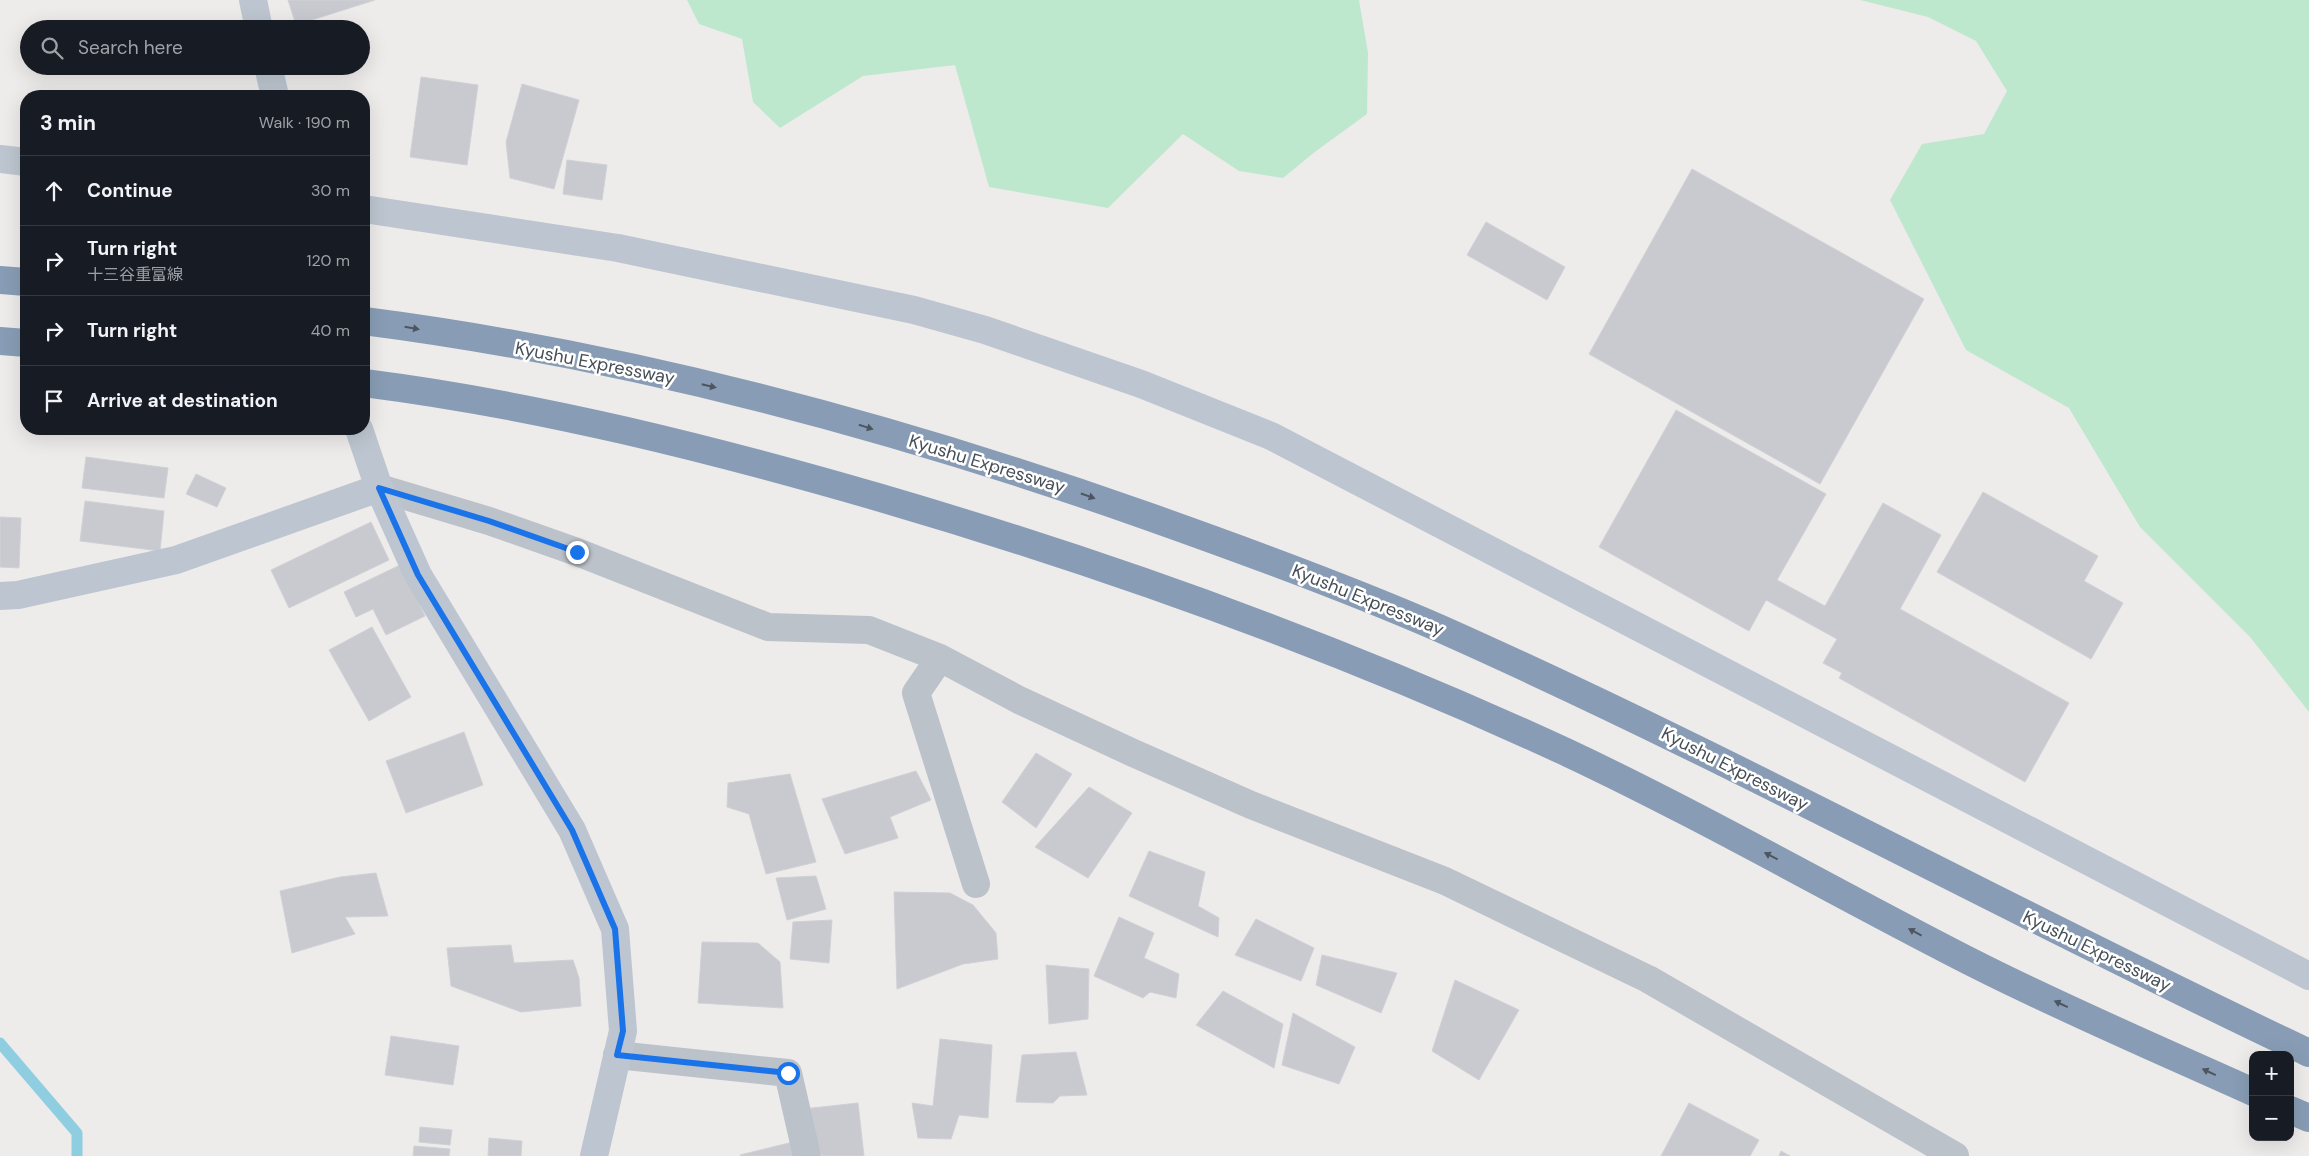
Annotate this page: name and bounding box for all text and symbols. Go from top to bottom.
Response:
search box [20,20,370,75]
icon: search [38,34,66,62]
text: Search here [78,35,183,60]
text: 3 min [40,109,96,137]
text: Walk · 190 m [259,112,350,133]
icon: ahead [40,177,68,205]
text: Continue [87,178,173,203]
text: 30 m [311,180,350,201]
text: Turn right [87,236,177,261]
icon: right [40,247,68,275]
text: 120 m [306,250,350,271]
text: 十三谷重富線 [87,264,183,285]
icon: right [40,317,68,345]
text: Turn right [87,318,177,343]
text: 40 m [311,320,350,341]
one-way arrow [404,324,420,332]
street label: Kyushu Expressway [513,336,677,390]
one-way arrow [701,382,716,390]
icon: arrive [40,387,68,415]
text: Arrive at destination [87,388,278,413]
one-way arrow [859,423,874,431]
street label: Kyushu Expressway [906,429,1068,499]
one-way arrow [1081,492,1096,500]
route end [566,541,589,564]
street label: Kyushu Expressway [1288,559,1448,641]
street label: Kyushu Expressway [1657,722,1813,816]
one-way arrow [1764,852,1779,860]
street label: Kyushu Expressway [2019,905,2175,997]
one-way arrow [1908,928,1922,936]
one-way arrow [2054,999,2068,1007]
map controls [2249,1051,2294,1141]
button: + [2249,1051,2294,1096]
route start [777,1062,800,1085]
one-way arrow [2201,1067,2216,1076]
button: − [2249,1096,2294,1141]

